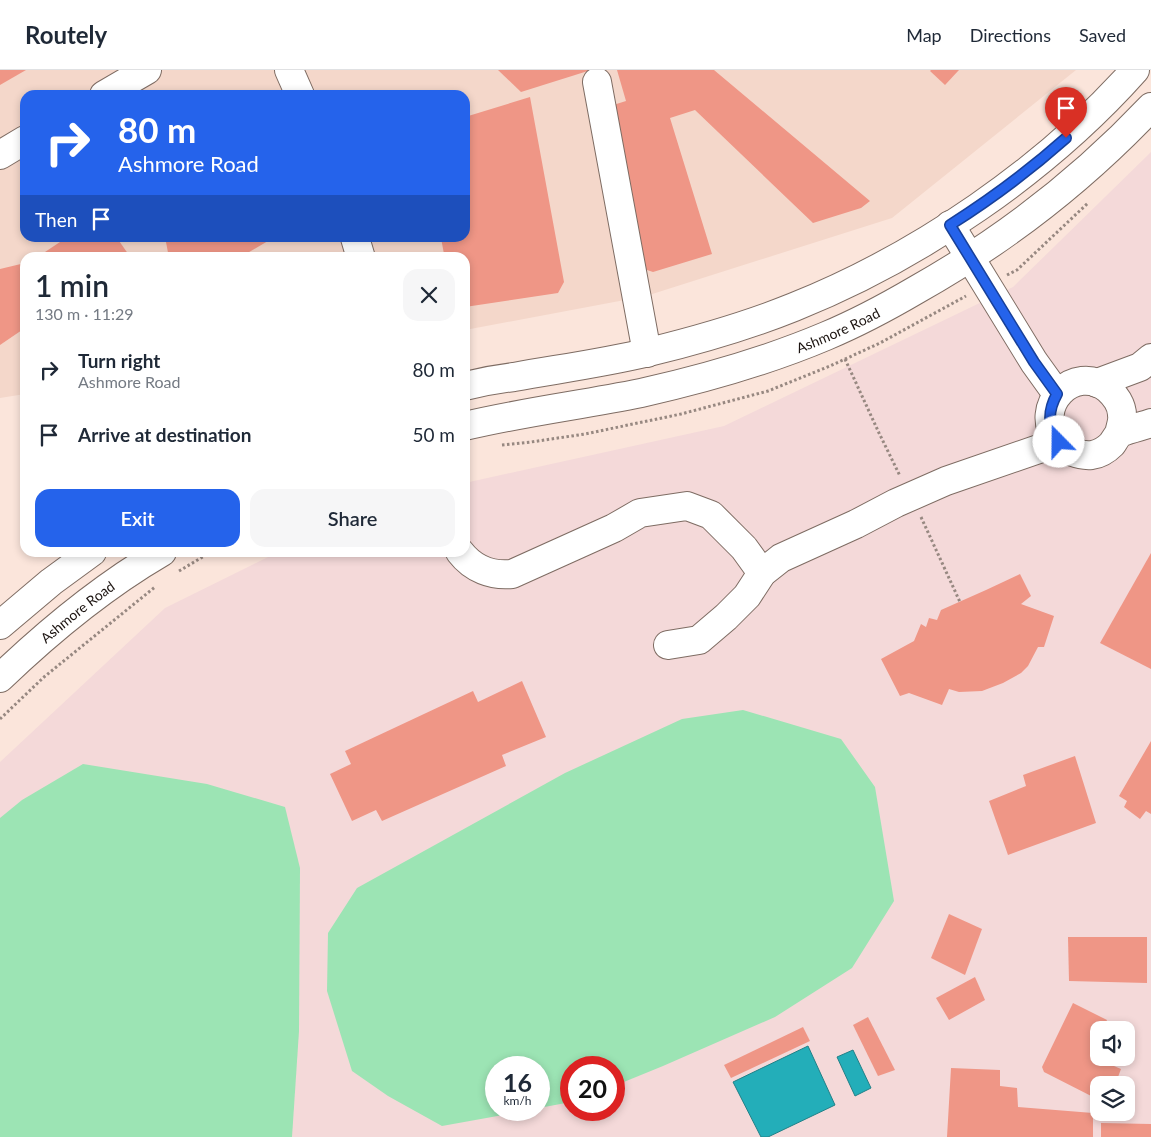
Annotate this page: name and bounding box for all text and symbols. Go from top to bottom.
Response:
text: Routely [25,20,107,49]
text: Map [906,24,942,46]
text: Directions [970,24,1051,46]
text: Saved [1079,24,1126,46]
pin [1045,87,1087,138]
icon: arrive [1052,94,1080,122]
text: 80 m [118,108,196,150]
icon: right [35,110,100,175]
text: Ashmore Road [118,150,259,177]
icon: arrive [87,205,115,233]
text: Then [35,208,77,231]
text: 1 min [35,267,109,303]
button: close [403,269,455,321]
text: 130 m · 11:29 [35,304,134,323]
street label: Ashmore Road [794,304,882,356]
text: Turn right [78,349,160,372]
icon: right [35,356,63,384]
text: 80 m [412,358,455,381]
text: Ashmore Road [78,372,180,391]
position arrow [1032,415,1084,467]
icon: arrive [35,421,63,449]
text: Arrive at destination [78,423,251,446]
text: 50 m [412,423,455,446]
button: Exit [35,489,240,547]
button: Share [250,489,455,547]
street label: Ashmore Road [37,577,117,646]
map controls [1090,1021,1135,1121]
button: sound [1090,1021,1135,1066]
speed limit sign: 20 [560,1056,625,1121]
text: 16 [503,1067,532,1097]
button: layers [1090,1076,1135,1121]
text: km/h [503,1093,532,1108]

